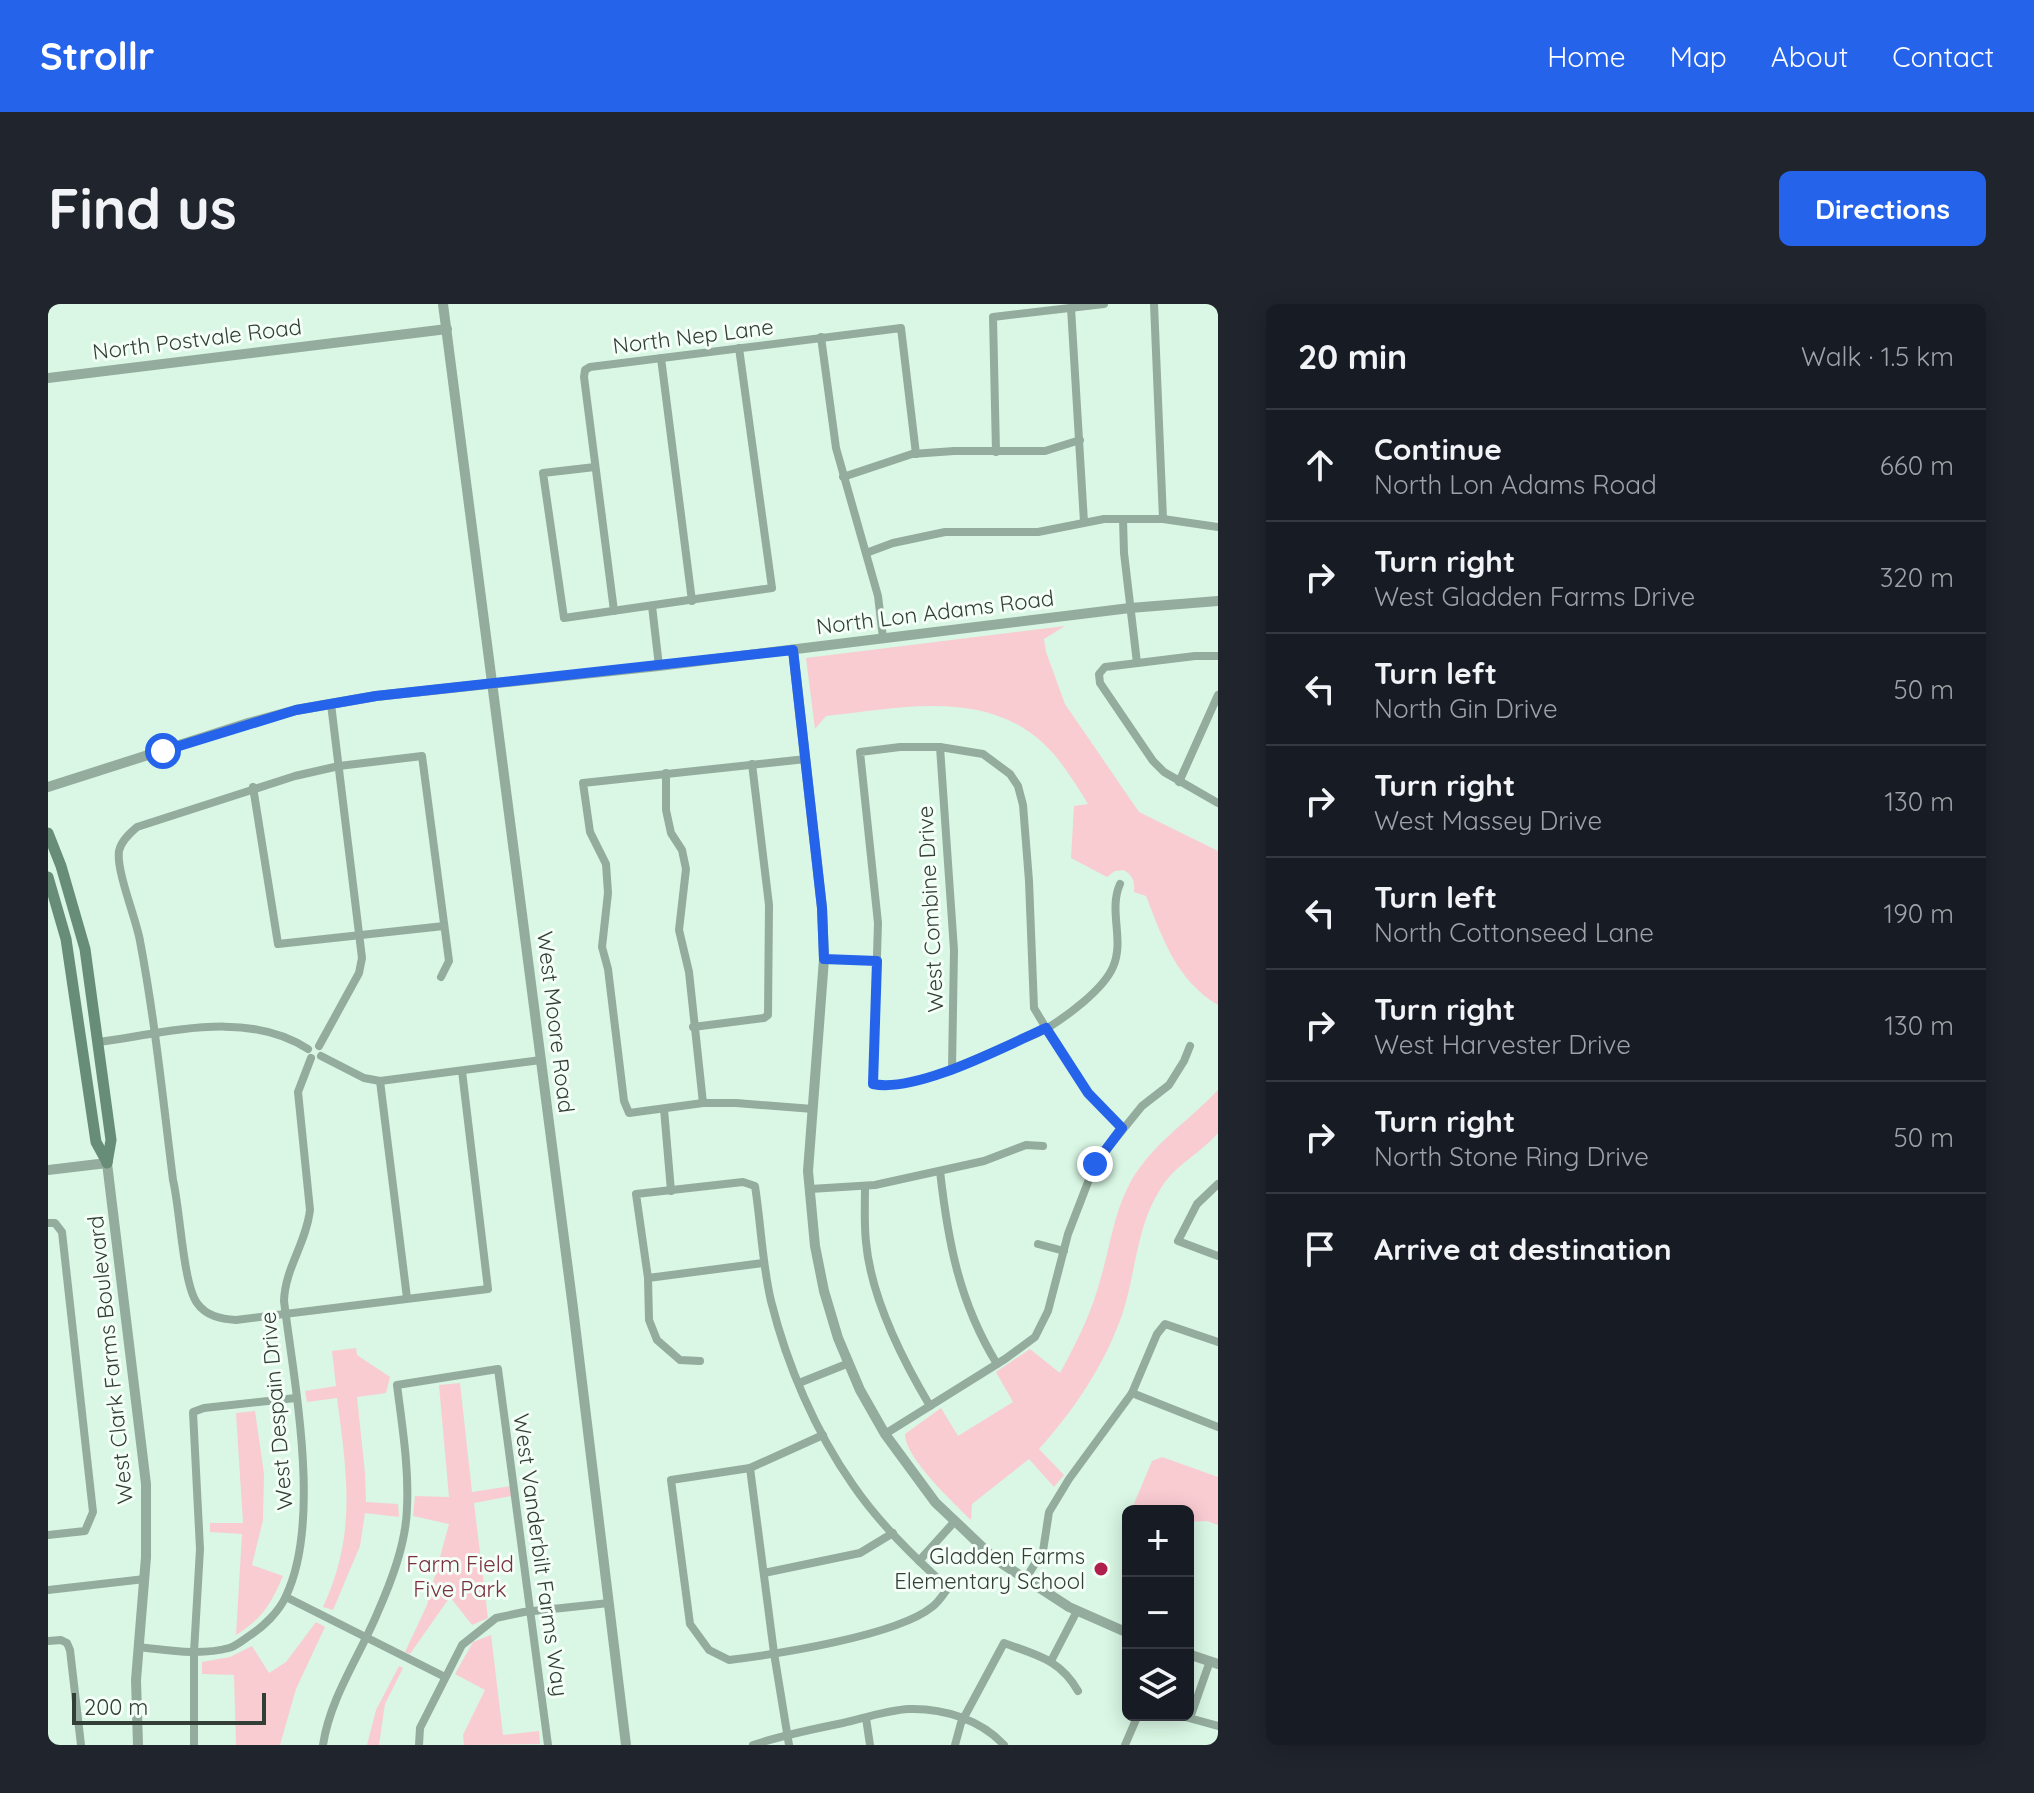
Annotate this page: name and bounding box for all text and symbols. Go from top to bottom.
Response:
text: Strollr [40,32,155,80]
text: Home [1547,39,1626,74]
text: Map [1670,39,1727,74]
text: About [1771,39,1848,74]
text: Contact [1892,39,1994,74]
button: Directions [1779,171,1986,246]
text: Find us [48,173,237,243]
street label: North Postvale Road [91,312,303,366]
street label: North Nep Lane [611,312,775,360]
text: 20 min [1298,335,1407,378]
text: Walk · 1.5 km [1801,340,1954,373]
text: Continue [1374,430,1502,468]
icon: ahead [1298,443,1342,487]
text: 660 m [1880,449,1954,482]
text: North Lon Adams Road [1374,468,1657,501]
text: Turn right [1374,542,1515,580]
icon: right [1298,555,1342,599]
text: 320 m [1880,561,1954,594]
text: West Gladden Farms Drive [1374,580,1695,613]
street label: North Lon Adams Road [815,584,1055,640]
text: Turn left [1374,654,1497,692]
icon: left [1298,667,1342,711]
text: 50 m [1894,673,1954,706]
text: North Gin Drive [1374,692,1558,725]
route start [145,733,181,769]
text: Turn right [1374,766,1515,804]
icon: right [1298,779,1342,823]
text: 130 m [1884,785,1954,818]
text: West Massey Drive [1374,804,1602,837]
street label: West Combine Drive [911,805,949,1013]
text: Turn left [1374,878,1497,916]
icon: left [1298,891,1342,935]
text: 190 m [1884,897,1954,930]
text: North Cottonseed Lane [1374,916,1654,949]
street label: West Moore Road [531,930,581,1114]
text: Turn right [1374,990,1515,1028]
icon: right [1298,1003,1342,1047]
text: 130 m [1884,1009,1954,1042]
text: West Harvester Drive [1374,1028,1631,1061]
text: Turn right [1374,1102,1515,1140]
icon: right [1298,1115,1342,1159]
text: 50 m [1894,1121,1954,1154]
text: North Stone Ring Drive [1374,1140,1649,1173]
route end [1077,1146,1113,1182]
street label: West Clark Farms Boulevard [81,1214,139,1506]
icon: arrive [1298,1227,1342,1271]
text: Arrive at destination [1374,1230,1672,1268]
street label: West Despain Drive [253,1311,299,1511]
street label: West Vanderbilt Farms Way [507,1412,575,1698]
map controls [1122,1505,1194,1721]
button: + [1122,1505,1194,1577]
place label: Gladden Farms Elementary School [894,1542,1085,1595]
park label: Farm Field Five Park [406,1550,514,1603]
marker: Gladden Farms Elementary School [1092,1560,1110,1578]
button: − [1122,1577,1194,1649]
button: layers [1122,1649,1194,1721]
scale bar [72,1689,266,1725]
text: 200 m [84,1693,148,1721]

